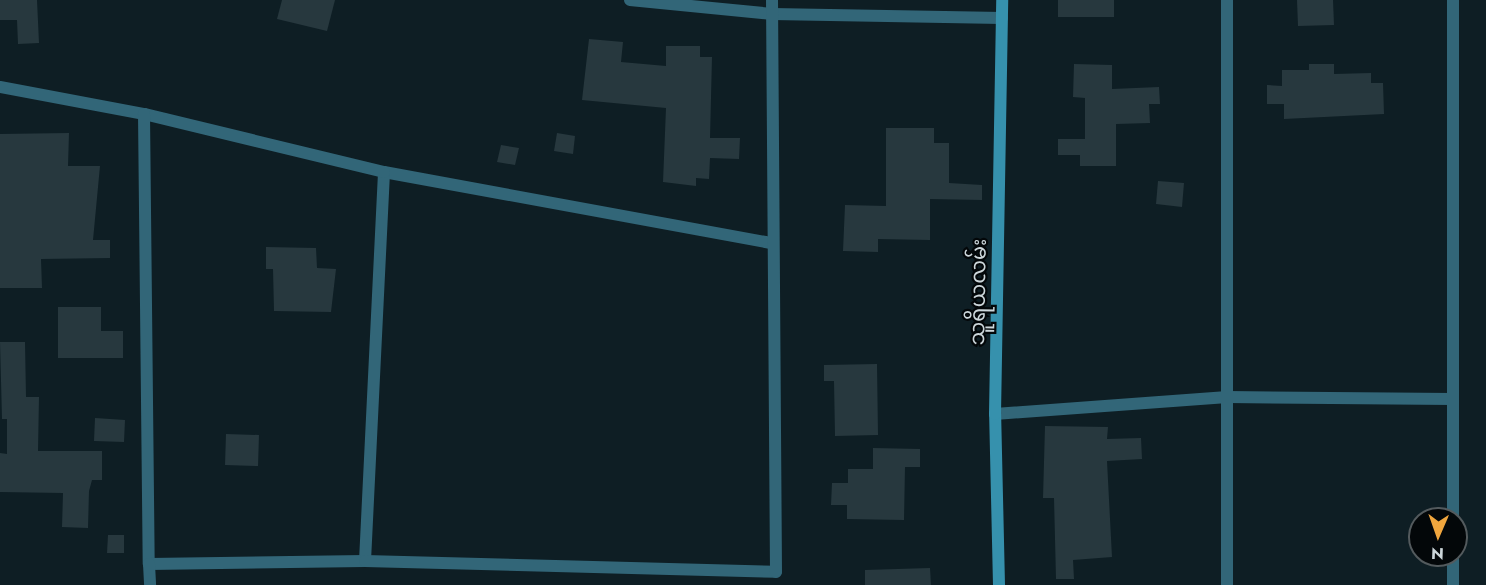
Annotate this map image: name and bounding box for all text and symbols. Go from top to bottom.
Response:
street label: သူရိယလမ်း [964,238,992,346]
north arrow [1408,507,1468,567]
text: N [1431,542,1444,565]

